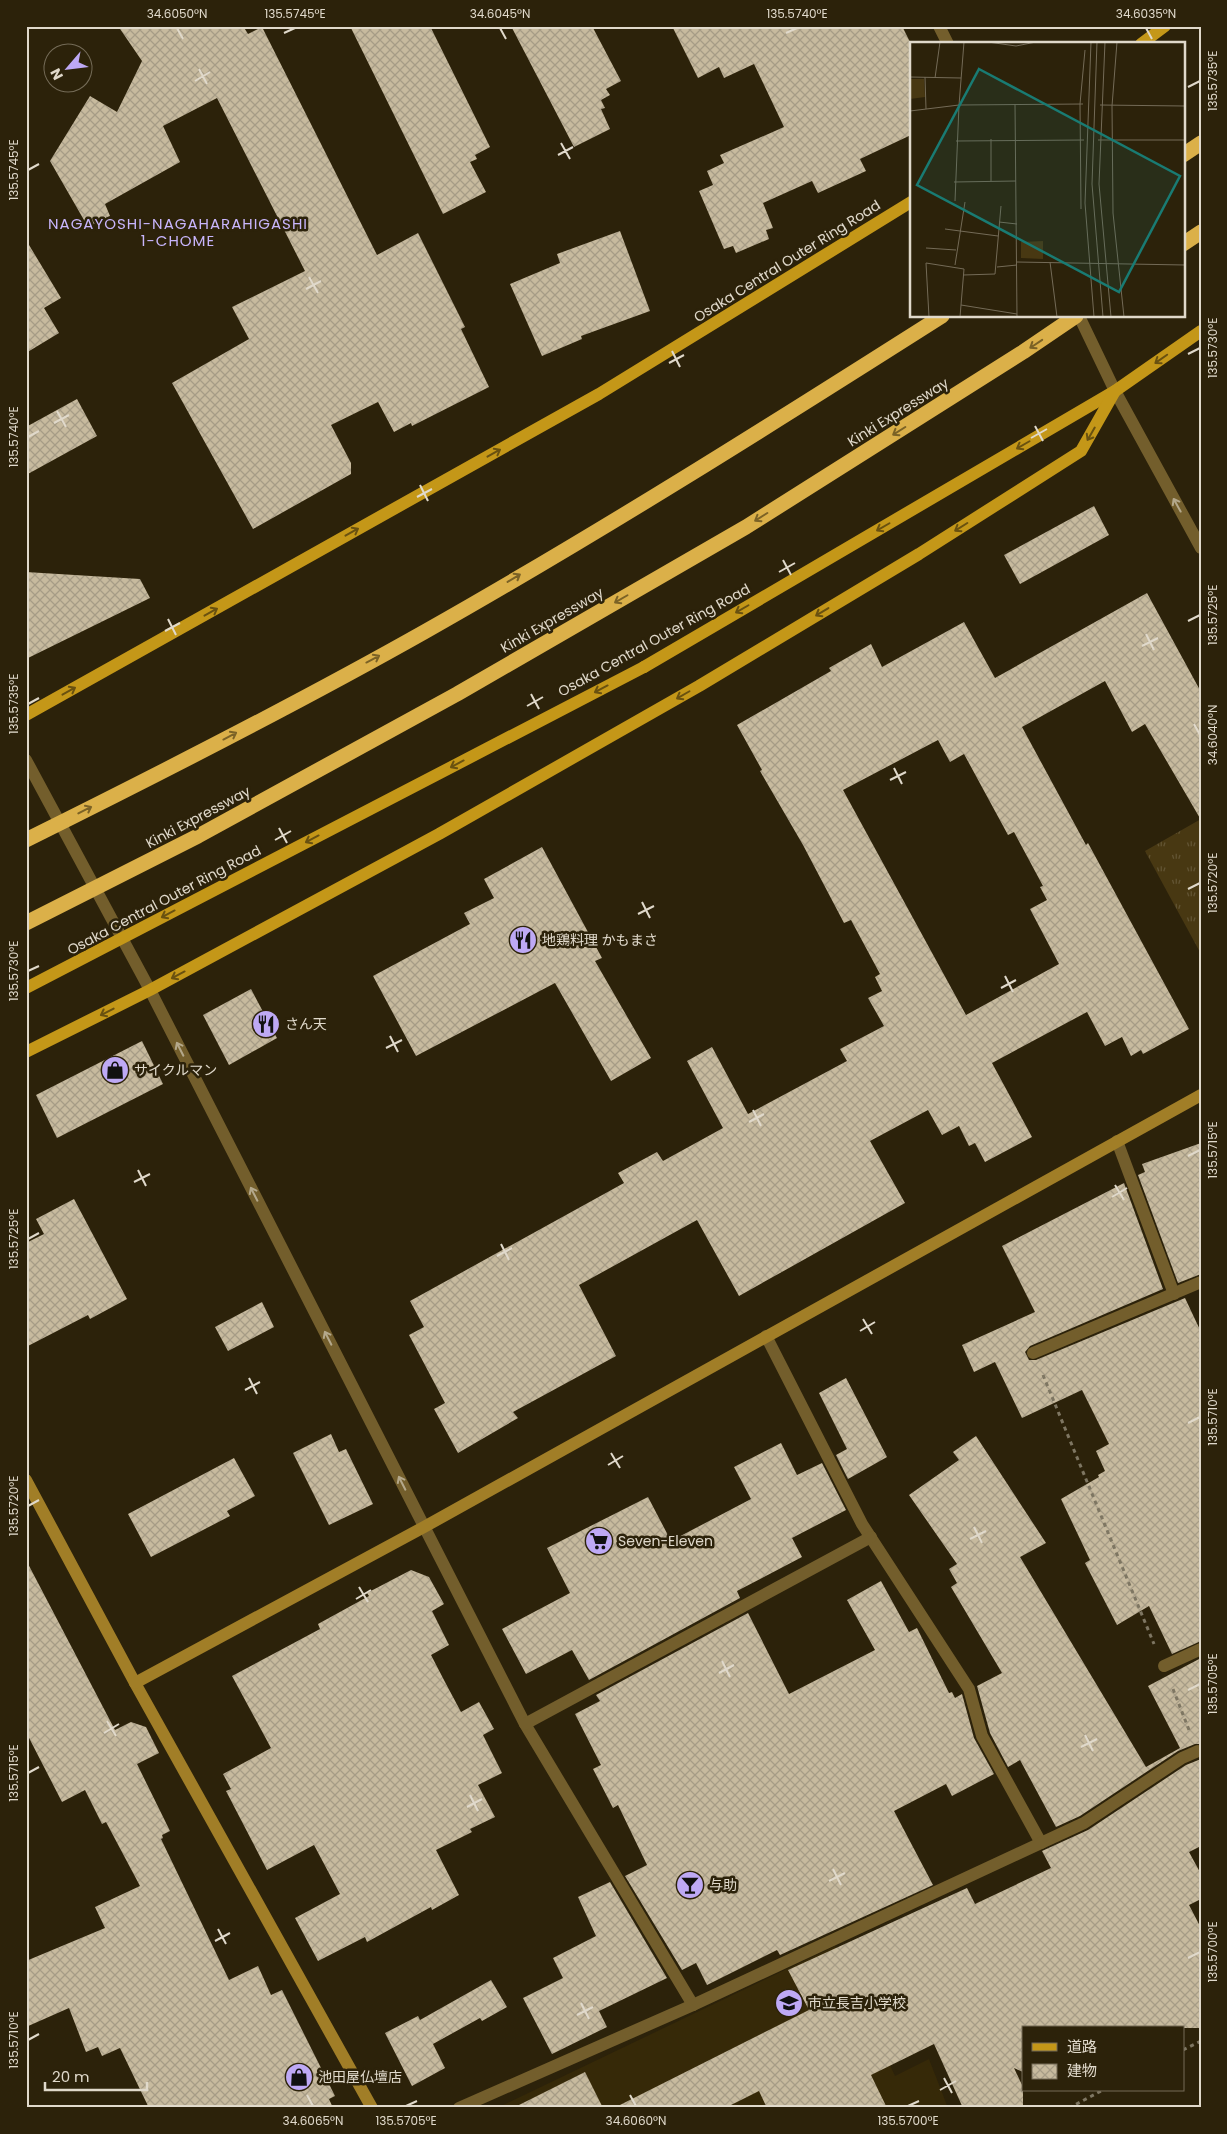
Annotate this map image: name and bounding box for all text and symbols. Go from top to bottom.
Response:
text: 34.6050°N [147,5,207,22]
text: 135.5745°E [264,5,326,22]
text: 34.6045°N [470,5,530,22]
text: 135.5740°E [766,5,828,22]
text: 34.6035°N [1116,5,1176,22]
north arrow [42,42,92,92]
inset map [910,42,1184,318]
text: 135.5735°E [1204,51,1221,111]
text: N [45,65,68,83]
text: 135.5745°E [5,139,22,201]
street label: Osaka Central Outer Ring Road [690,195,884,327]
district label: NAGAYOSHI-NAGAHARAHIGASHI 1-CHOME [48,213,308,251]
text: 135.5730°E [1204,318,1221,378]
one-way arrow [1029,338,1043,349]
one-way arrow [1154,354,1168,364]
street label: Kinki Expressway [844,373,953,451]
text: 135.5740°E [5,406,22,468]
one-way arrow [892,426,906,436]
one-way arrow [1086,426,1096,440]
one-way arrow [1016,441,1031,451]
one-way arrow [487,448,502,458]
one-way arrow [1172,499,1182,513]
one-way arrow [755,512,769,522]
one-way arrow [954,522,968,532]
one-way arrow [876,523,890,533]
one-way arrow [345,527,359,537]
one-way arrow [507,573,521,583]
street label: Osaka Central Outer Ring Road [554,579,754,701]
street label: Kinki Expressway [497,582,607,658]
text: 135.5725°E [1204,585,1221,645]
one-way arrow [614,595,629,604]
one-way arrow [736,605,750,615]
one-way arrow [203,607,218,617]
one-way arrow [816,607,830,617]
one-way arrow [365,654,380,663]
text: 135.5735°E [5,674,22,734]
one-way arrow [593,684,608,694]
one-way arrow [61,686,76,696]
one-way arrow [676,691,690,701]
text: 34.6040°N [1204,705,1221,765]
one-way arrow [222,731,237,740]
one-way arrow [449,759,464,769]
street label: Kinki Expressway [142,781,254,853]
one-way arrow [78,805,93,815]
one-way arrow [305,834,320,844]
street label: Osaka Central Outer Ring Road [64,840,264,960]
text: 135.5720°E [1204,853,1221,913]
one-way arrow [161,909,176,919]
restaurant icon: 地鶏料理 かもまさ [508,925,538,955]
place label: 地鶏料理 かもまさ [542,930,658,950]
text: 135.5730°E [5,941,22,1001]
one-way arrow [171,971,186,980]
one-way arrow [99,1007,114,1017]
restaurant icon: さん天 [251,1009,281,1039]
place label: さん天 [285,1014,327,1034]
one-way arrow [175,1042,184,1057]
shop icon: サイクルマン [100,1055,130,1085]
place label: サイクルマン [134,1060,217,1080]
text: 135.5715°E [1204,1121,1221,1179]
one-way arrow [249,1186,259,1201]
text: 135.5725°E [5,1209,22,1269]
one-way arrow [323,1331,333,1346]
text: 135.5710°E [1204,1388,1221,1446]
text: 135.5720°E [5,1476,22,1536]
one-way arrow [397,1476,406,1491]
supermarket icon: Seven-Eleven [584,1526,614,1556]
place label: Seven-Eleven [618,1531,713,1551]
text: 135.5705°E [1204,1653,1221,1715]
text: 135.5715°E [5,1744,22,1802]
bar icon: 与助 [675,1870,705,1900]
place label: 与助 [709,1875,737,1895]
text: 135.5700°E [1204,1921,1221,1983]
school or university icon: 市立長吉小学校 [774,1988,804,2018]
place label: 市立長吉小学校 [808,1993,906,2013]
text: 135.5710°E [5,2011,22,2069]
legend [1022,2026,1184,2092]
text: 道路 [1067,2036,1097,2057]
scale bar [45,2059,148,2091]
text: 建物 [1067,2060,1097,2081]
shop icon: 池田屋仏壇店 [284,2062,314,2092]
text: 20 m [52,2066,90,2087]
place label: 池田屋仏壇店 [318,2067,402,2087]
text: 34.6065°N [283,2112,343,2129]
text: 135.5705°E [375,2112,437,2129]
text: 34.6060°N [606,2112,666,2129]
text: 135.5700°E [877,2112,939,2129]

